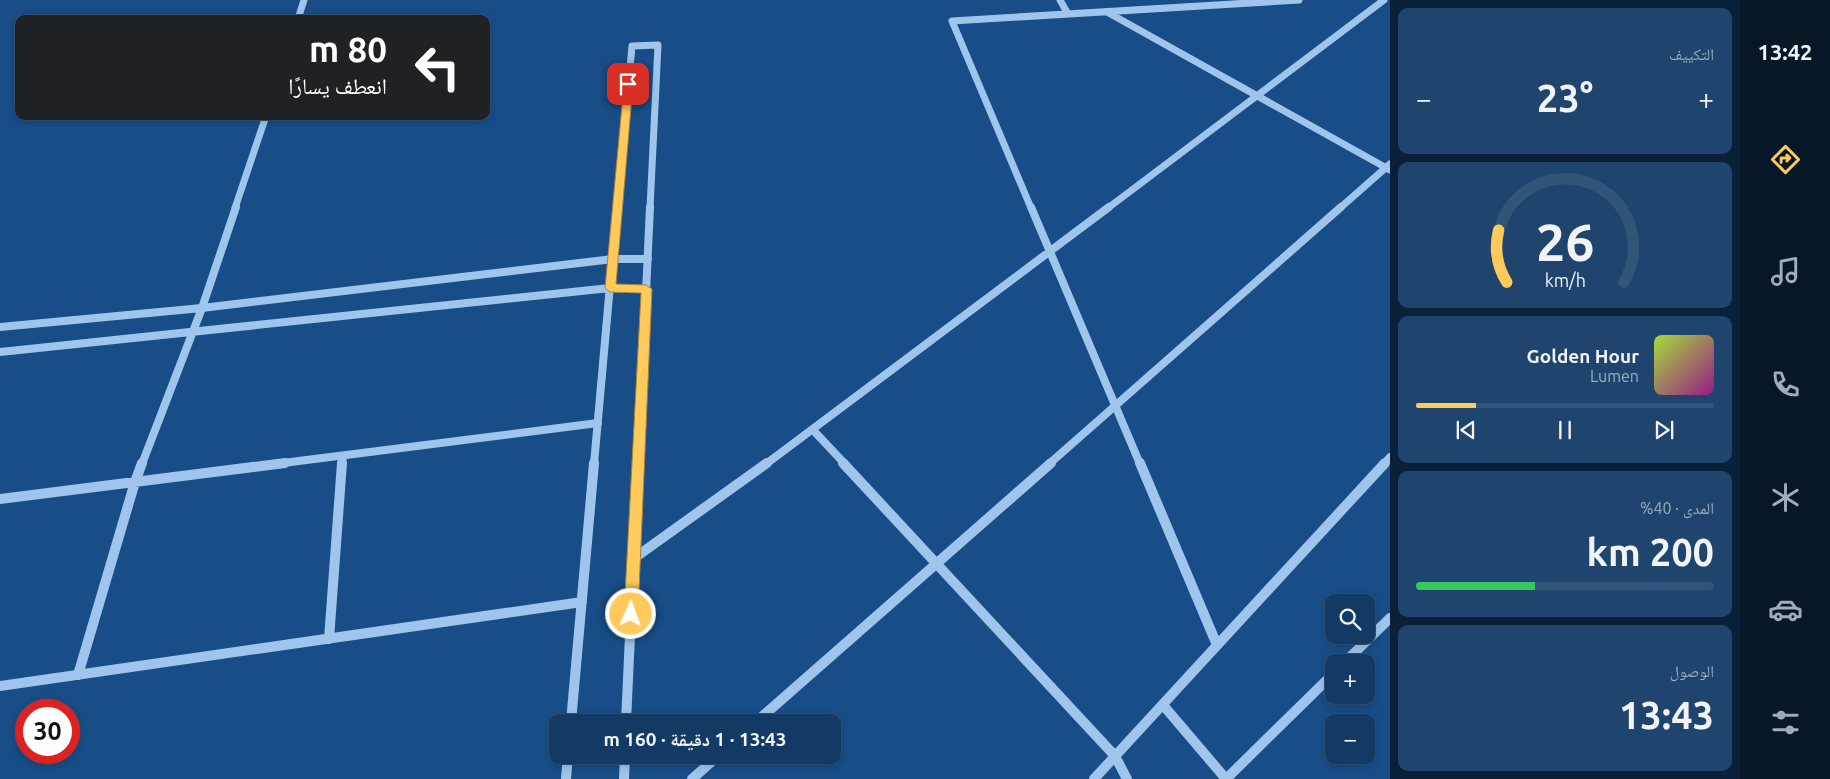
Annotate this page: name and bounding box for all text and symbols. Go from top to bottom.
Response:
text: 80 m [309,29,387,69]
icon: left [405,35,470,100]
text: 13:42 [1757,39,1813,64]
text: التكييف [1669,45,1714,63]
pin [607,63,649,105]
icon: arrive [614,70,642,98]
text: انعطف يسارًا [288,73,387,98]
text: 23° [1537,77,1593,119]
text: − [1416,83,1432,114]
text: + [1698,83,1714,114]
icon: directions [1768,142,1803,177]
text: 26 [1536,213,1594,271]
icon: music [1768,254,1803,289]
text: km/h [1544,270,1586,290]
text: Golden Hour [1527,345,1639,367]
text: Lumen [1590,367,1639,385]
icon: phone [1768,367,1803,402]
icon: previous [1452,416,1480,444]
icon: pause [1551,416,1579,444]
icon: next [1650,416,1678,444]
icon: climate [1768,480,1803,515]
text: المدى · 40% [1640,499,1714,517]
text: 200 km [1587,531,1714,573]
position arrow [604,587,656,639]
icon: car [1768,592,1803,627]
map controls [1325,594,1375,764]
button: search [1325,594,1375,644]
button: + [1325,654,1375,704]
text: الوصول [1670,662,1714,680]
text: 13:43 [1619,694,1714,736]
speed limit sign: 30 [15,699,80,764]
icon: filters [1768,705,1803,740]
button: − [1325,714,1375,764]
text: 13:43 · 1 دقيقة · 160 m [603,728,787,750]

